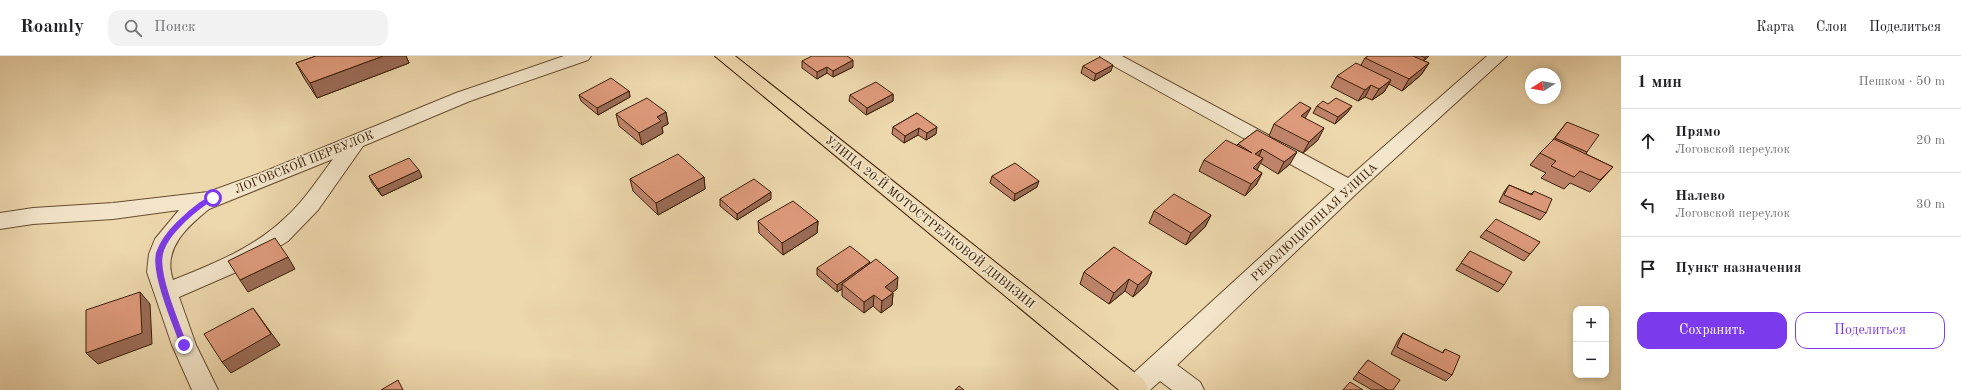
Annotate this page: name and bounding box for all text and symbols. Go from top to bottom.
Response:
search box [108,10,388,46]
icon: search [122,17,144,39]
text: Roamly [20,18,84,37]
text: Поиск [154,20,196,35]
text: Карта [1756,20,1794,34]
text: Слои [1816,20,1847,34]
text: Поделиться [1869,20,1941,34]
north arrow [1525,68,1561,104]
text: 1 мин [1637,74,1682,91]
text: Пешком · 50 m [1858,75,1945,88]
text: Прямо [1675,125,1721,140]
street label: ЛОГОВСКОЙ ПЕРЕУЛОК [232,127,376,196]
icon: ahead [1637,130,1659,152]
street label: УЛИЦА 20-Й МОТОСТРЕЛКОВОЙ ДИВИЗИИ [822,132,1038,311]
text: 20 m [1916,134,1945,147]
text: Логовской переулок [1675,143,1790,156]
street label: РЕВОЛЮЦИОННАЯ УЛИЦА [1249,161,1380,284]
route start [204,189,222,207]
text: Налево [1675,189,1725,204]
icon: left [1637,194,1659,216]
text: 30 m [1916,198,1945,211]
text: Логовской переулок [1675,207,1790,220]
icon: arrive [1637,258,1659,280]
text: Пункт назначения [1675,261,1802,276]
map controls [1573,306,1609,378]
button: + [1573,306,1609,342]
button: Сохранить [1637,312,1787,349]
button: Поделиться [1795,312,1945,349]
route end [175,336,193,354]
button: − [1573,342,1609,378]

